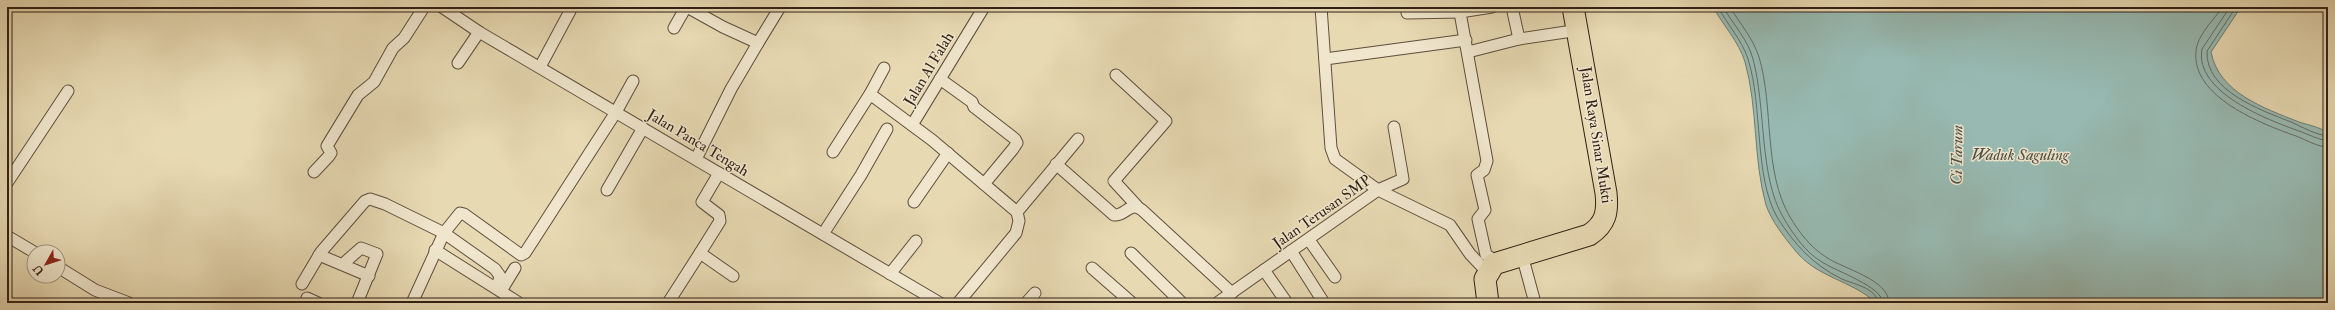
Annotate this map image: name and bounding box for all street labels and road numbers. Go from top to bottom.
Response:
street label: Jalan Al Falah [899,29,959,111]
street label: Jalan Raya Sinar Mukti [1575,64,1616,205]
street label: Jalan Panca Tengah [642,105,752,182]
street label: Jalan Terusan SMP [1268,171,1376,254]

